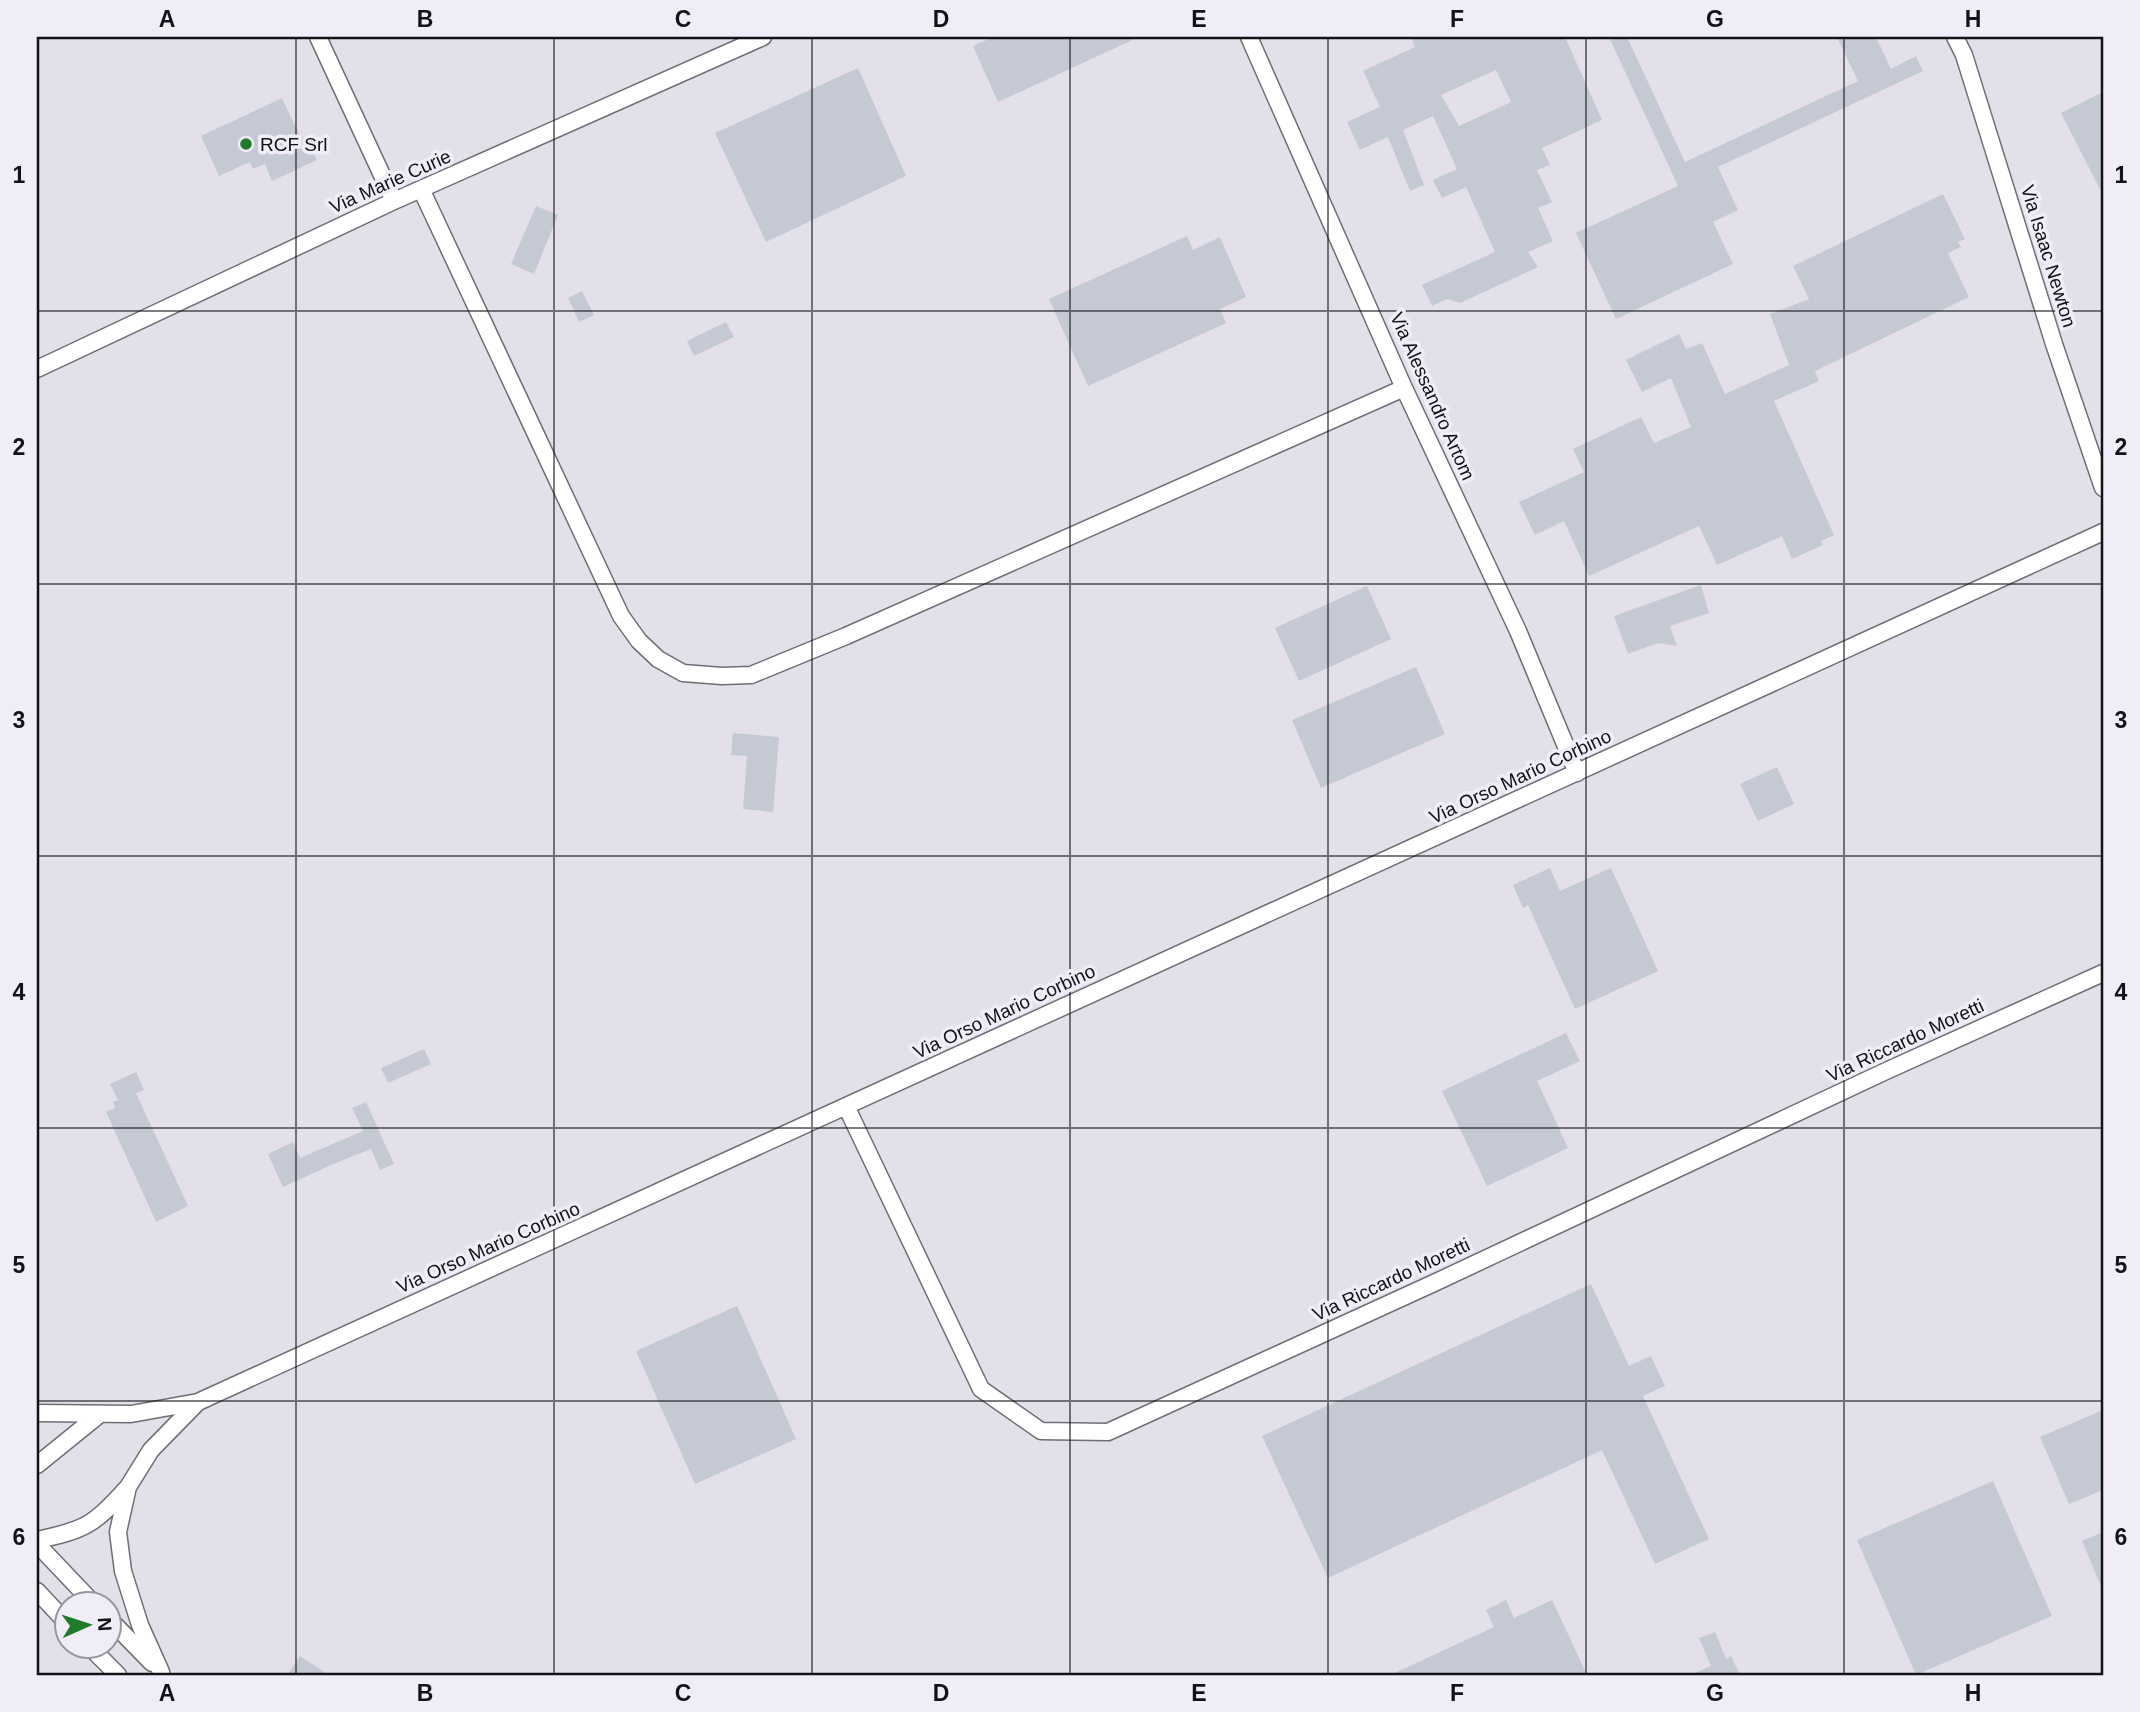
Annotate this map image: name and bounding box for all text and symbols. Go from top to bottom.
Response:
text: A [159,6,175,32]
text: B [417,6,433,32]
text: C [675,6,691,32]
text: D [933,6,949,32]
text: E [1191,6,1207,32]
text: F [1450,6,1464,32]
text: G [1706,6,1724,32]
text: H [1965,6,1981,32]
place label: RCF Srl [260,134,328,155]
marker: RCF Srl [238,136,254,152]
street label: Via Marie Curie [326,145,454,218]
text: 1 [13,162,26,188]
text: 1 [2115,162,2128,188]
street label: Via Isaac Newton [2017,183,2080,330]
street label: Via Alessandro Artom [1386,309,1479,483]
text: 2 [13,434,25,460]
text: 2 [2115,434,2127,460]
text: 3 [13,707,25,733]
text: 3 [2115,707,2127,733]
street label: Via Orso Mario Corbino [1426,725,1614,828]
street label: Via Orso Mario Corbino [910,960,1098,1063]
text: 4 [13,979,26,1005]
text: 4 [2115,979,2128,1005]
street label: Via Riccardo Moretti [1823,995,1987,1086]
street label: Via Orso Mario Corbino [393,1198,583,1297]
street label: Via Riccardo Moretti [1309,1234,1473,1325]
text: 5 [13,1252,26,1278]
text: 5 [2115,1252,2128,1278]
text: 6 [13,1524,25,1550]
text: 6 [2115,1524,2127,1550]
north arrow [52,1590,122,1660]
text: N [94,1617,115,1632]
text: A [159,1680,175,1706]
text: B [417,1680,433,1706]
text: C [675,1680,691,1706]
text: D [933,1680,949,1706]
text: E [1191,1680,1207,1706]
text: F [1450,1680,1464,1706]
text: G [1706,1680,1724,1706]
text: H [1965,1680,1981,1706]

